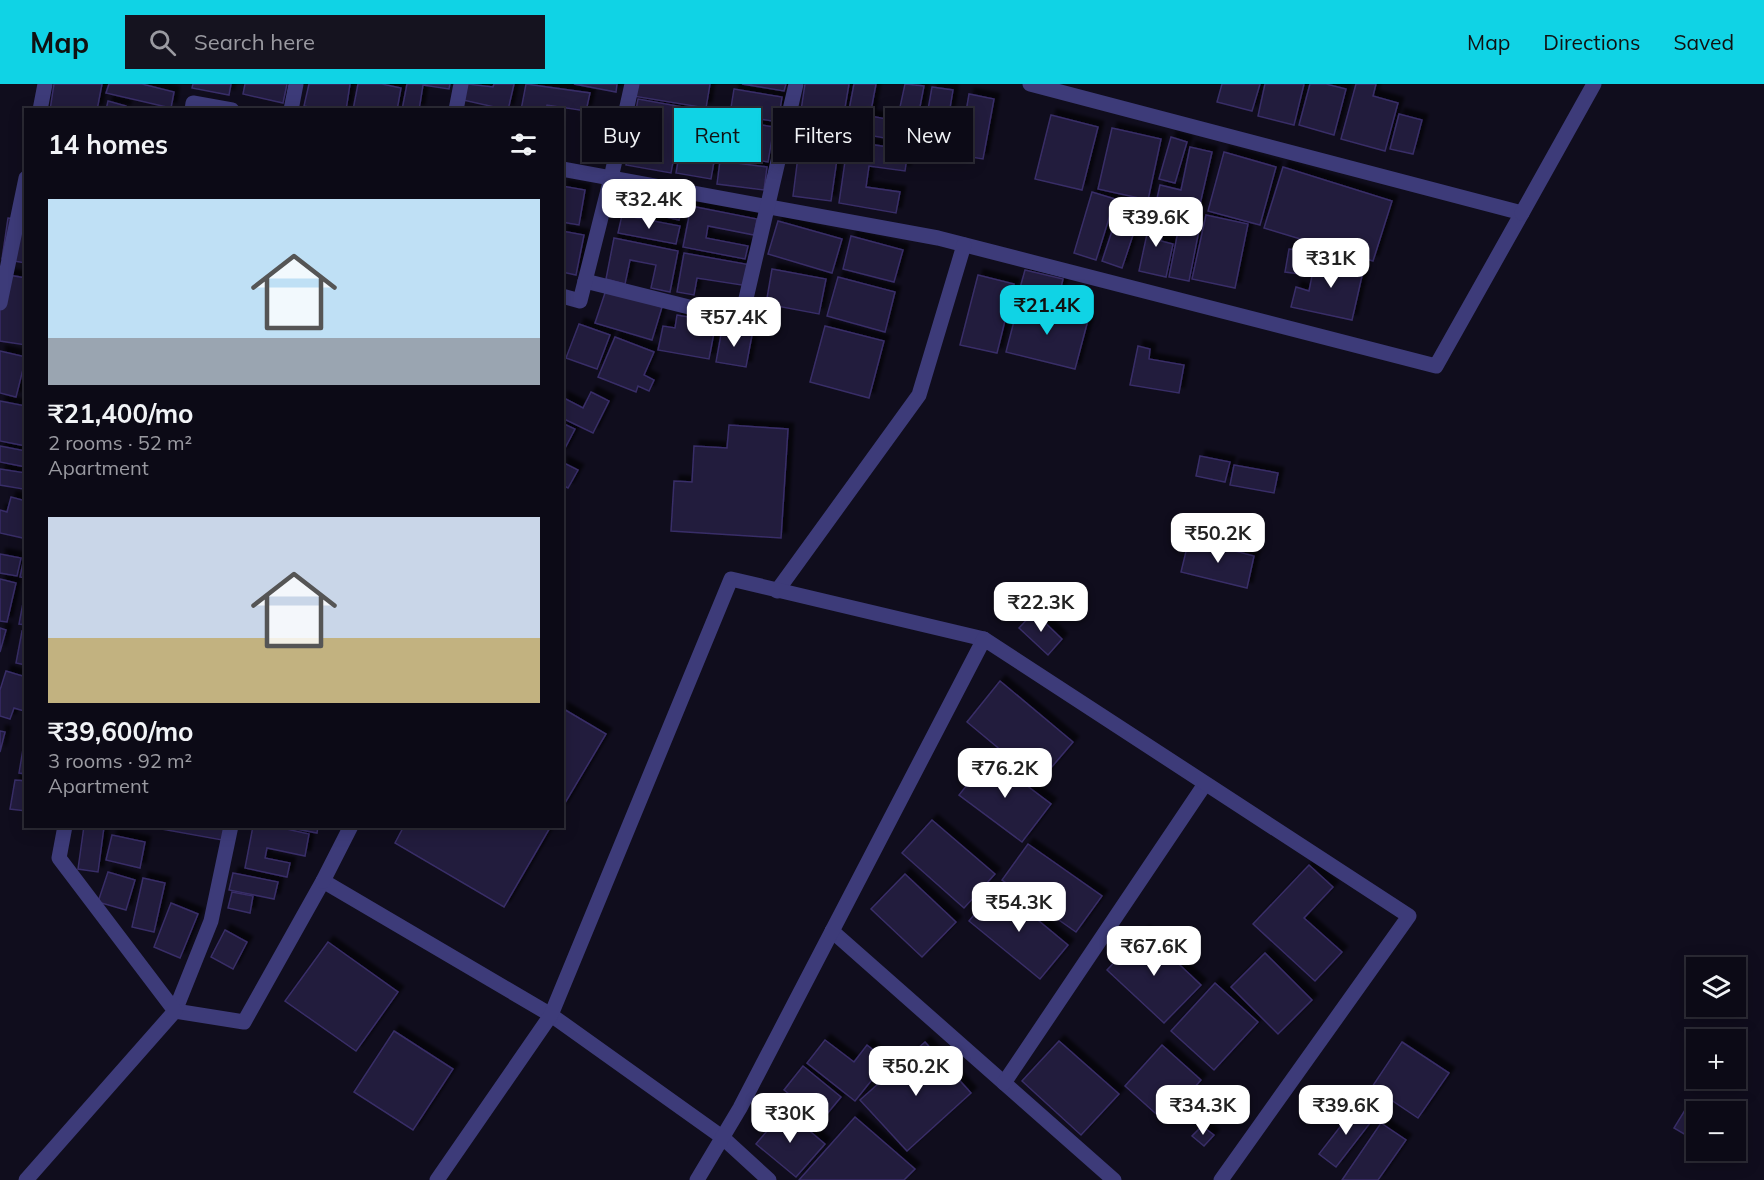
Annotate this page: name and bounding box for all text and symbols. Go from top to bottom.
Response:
search box [125,15,545,69]
text: Map [30,25,89,60]
icon: search [146,26,179,59]
text: Search here [194,28,315,56]
text: Map [1467,29,1510,55]
text: Directions [1543,29,1640,55]
text: Saved [1673,29,1734,55]
chip: Buy [582,108,662,162]
chip: Rent [674,108,761,162]
chip: Filters [773,108,873,162]
chip: New [885,108,973,162]
text: 14 homes [48,128,168,161]
icon: filters [507,128,540,161]
pin: ₹32.4K [600,179,698,230]
text: ₹32.4K [616,186,682,211]
pin: ₹39.6K [1107,197,1205,248]
text: ₹39.6K [1123,204,1189,229]
icon: home [240,238,348,346]
pin: ₹31K [1295,238,1367,289]
text: ₹31K [1306,245,1356,270]
pin: ₹21.4K [998,285,1096,336]
text: ₹21.4K [1014,292,1080,317]
pin: ₹57.4K [685,297,783,348]
text: ₹57.4K [701,304,767,329]
text: ₹21,400/mo [48,397,193,430]
text: 2 rooms · 52 m² [48,430,192,455]
text: Apartment [48,455,149,480]
pin: ₹50.2K [1169,513,1267,564]
text: ₹50.2K [1185,520,1251,545]
icon: home [240,556,348,664]
pin: ₹22.3K [992,582,1090,633]
text: ₹22.3K [1008,589,1074,614]
text: ₹39,600/mo [48,715,193,748]
text: 3 rooms · 92 m² [48,748,192,773]
pin: ₹76.2K [956,748,1054,799]
text: ₹76.2K [972,755,1038,780]
text: Apartment [48,773,149,798]
pin: ₹54.3K [970,882,1068,933]
text: ₹54.3K [986,889,1052,914]
pin: ₹67.6K [1105,926,1203,977]
text: ₹67.6K [1121,933,1187,958]
map controls [1686,957,1746,1161]
button: layers [1686,957,1746,1017]
button: + [1686,1029,1746,1089]
pin: ₹50.2K [867,1046,965,1097]
text: ₹50.2K [883,1053,949,1078]
pin: ₹34.3K [1154,1085,1252,1136]
pin: ₹39.6K [1297,1085,1395,1136]
text: ₹34.3K [1170,1092,1236,1117]
text: ₹39.6K [1313,1092,1379,1117]
pin: ₹30K [754,1093,826,1144]
text: ₹30K [765,1100,815,1125]
button: − [1686,1101,1746,1161]

